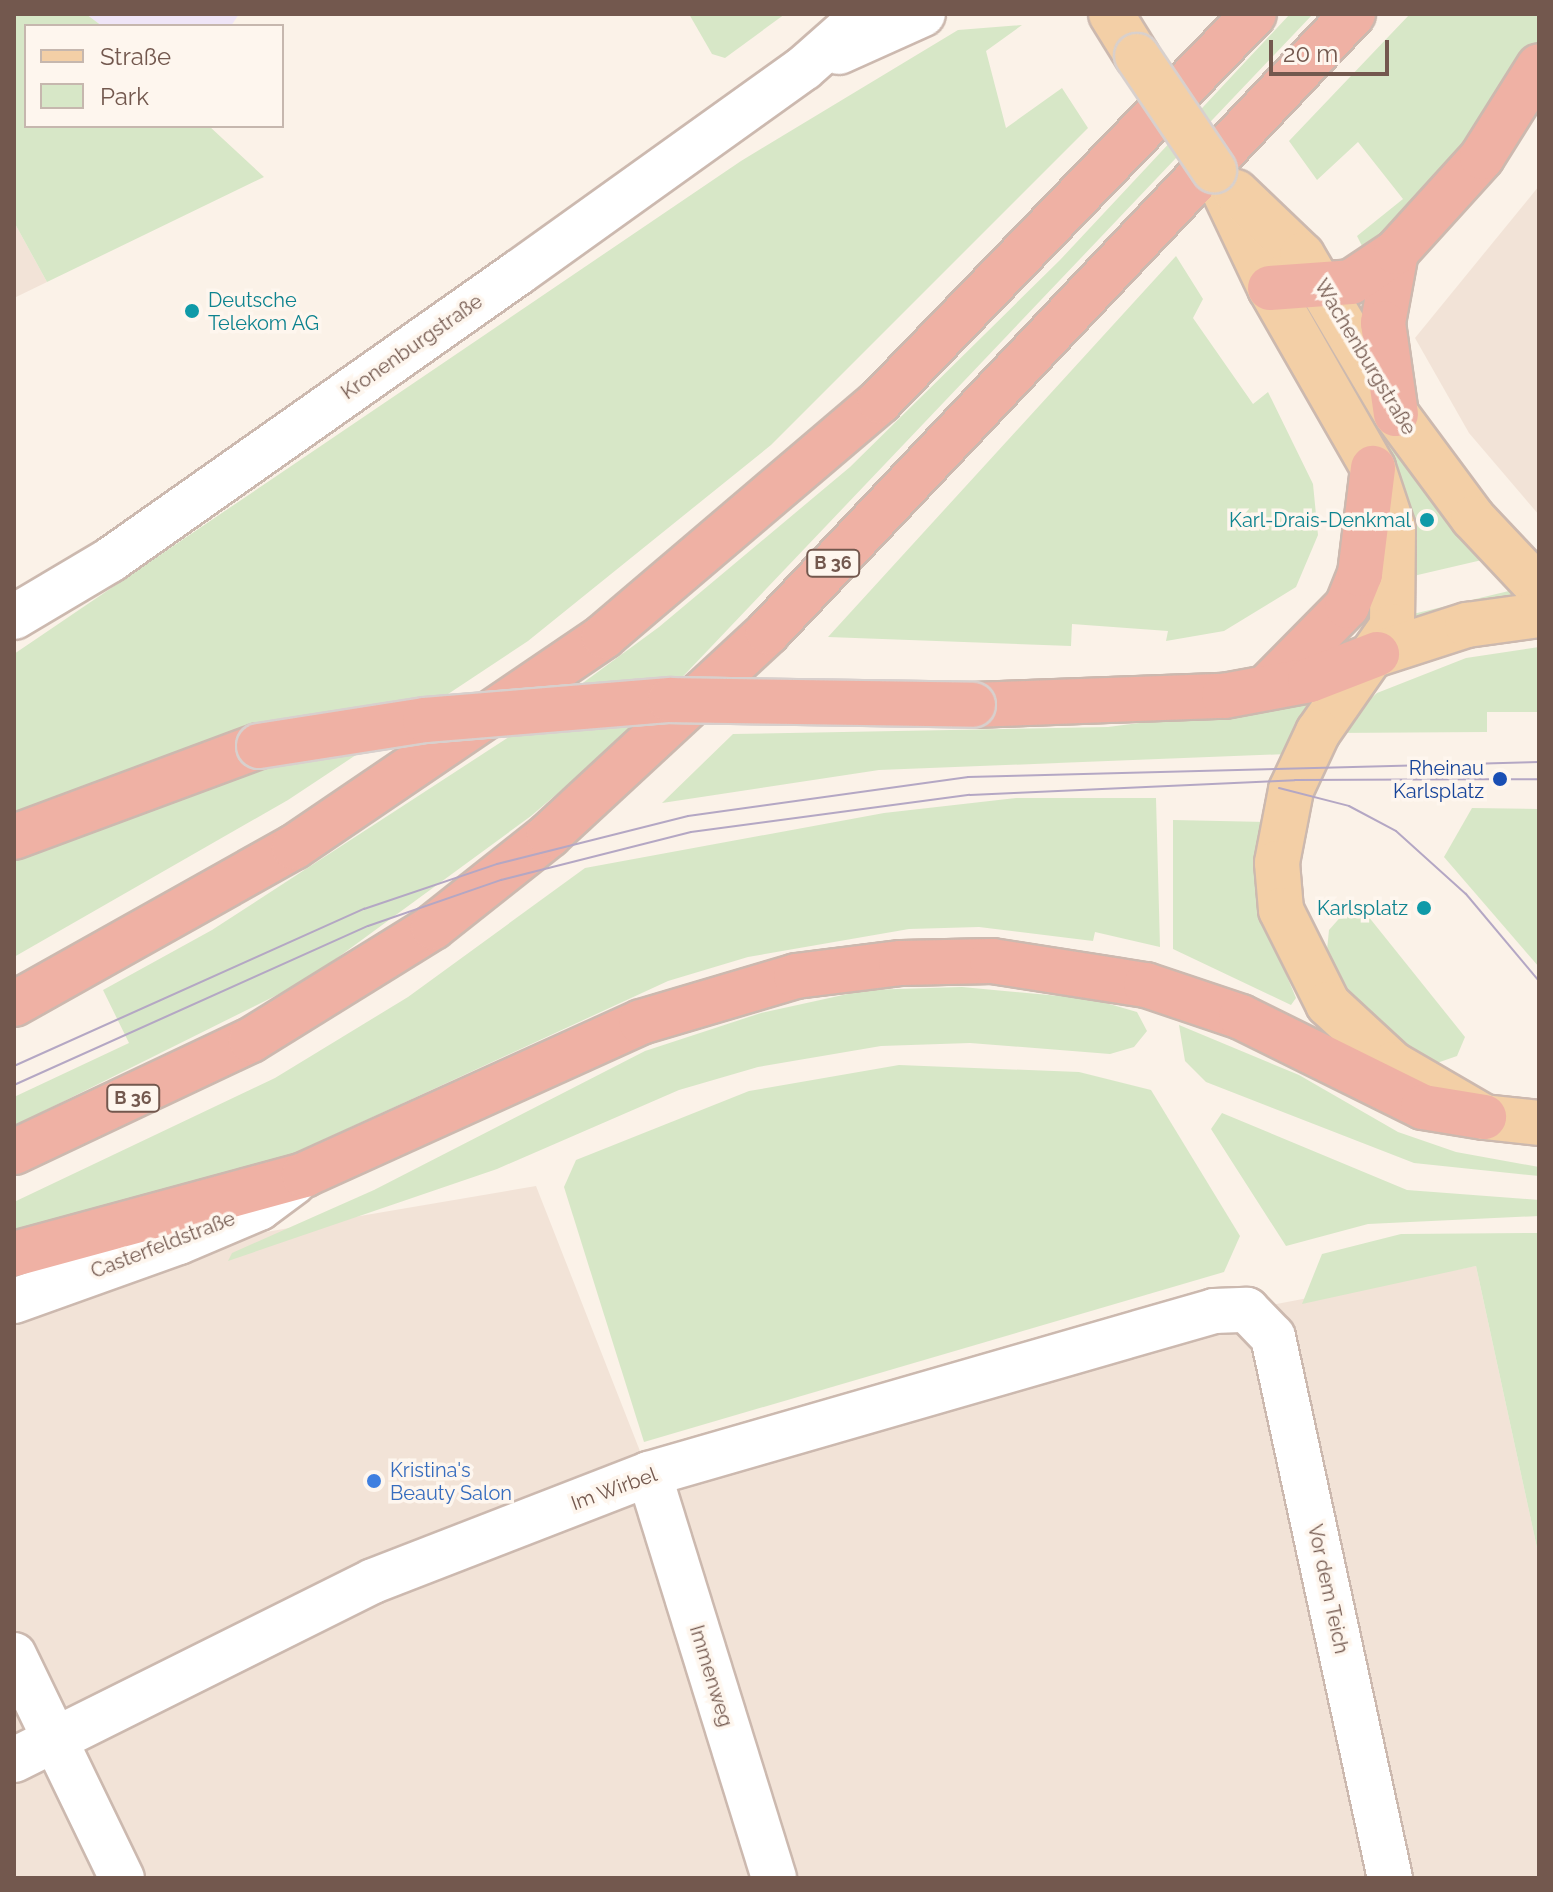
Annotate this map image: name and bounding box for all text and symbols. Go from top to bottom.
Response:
legend [24,24,284,128]
scale bar [1273,24,1393,74]
text: 20 m [1283,39,1338,68]
text: Straße [100,42,171,71]
text: Park [100,82,149,111]
street label: Wachenburgstraße [1309,275,1421,439]
place label: Deutsche Telekom AG [208,288,320,335]
street label: Kronenburgstraße [337,289,487,405]
marker: Deutsche Telekom AG [183,302,201,320]
place label: Karl-Drais-Denkmal [1229,508,1411,532]
marker: Karl-Drais-Denkmal [1418,511,1436,529]
road number: B 36 [805,549,861,577]
place label: Rheinau Karlsplatz [1393,756,1484,803]
marker: Rheinau Karlsplatz [1491,770,1509,788]
place label: Karlsplatz [1317,896,1408,920]
marker: Karlsplatz [1415,899,1433,917]
road number: B 36 [105,1084,161,1112]
street label: Casterfeldstraße [88,1206,238,1284]
place label: Kristina's Beauty Salon [390,1458,513,1505]
street label: Im Wirbel [567,1462,661,1516]
marker: Kristina's Beauty Salon [365,1472,383,1490]
street label: Vor dem Teich [1302,1522,1354,1656]
street label: Immenweg [684,1622,738,1730]

